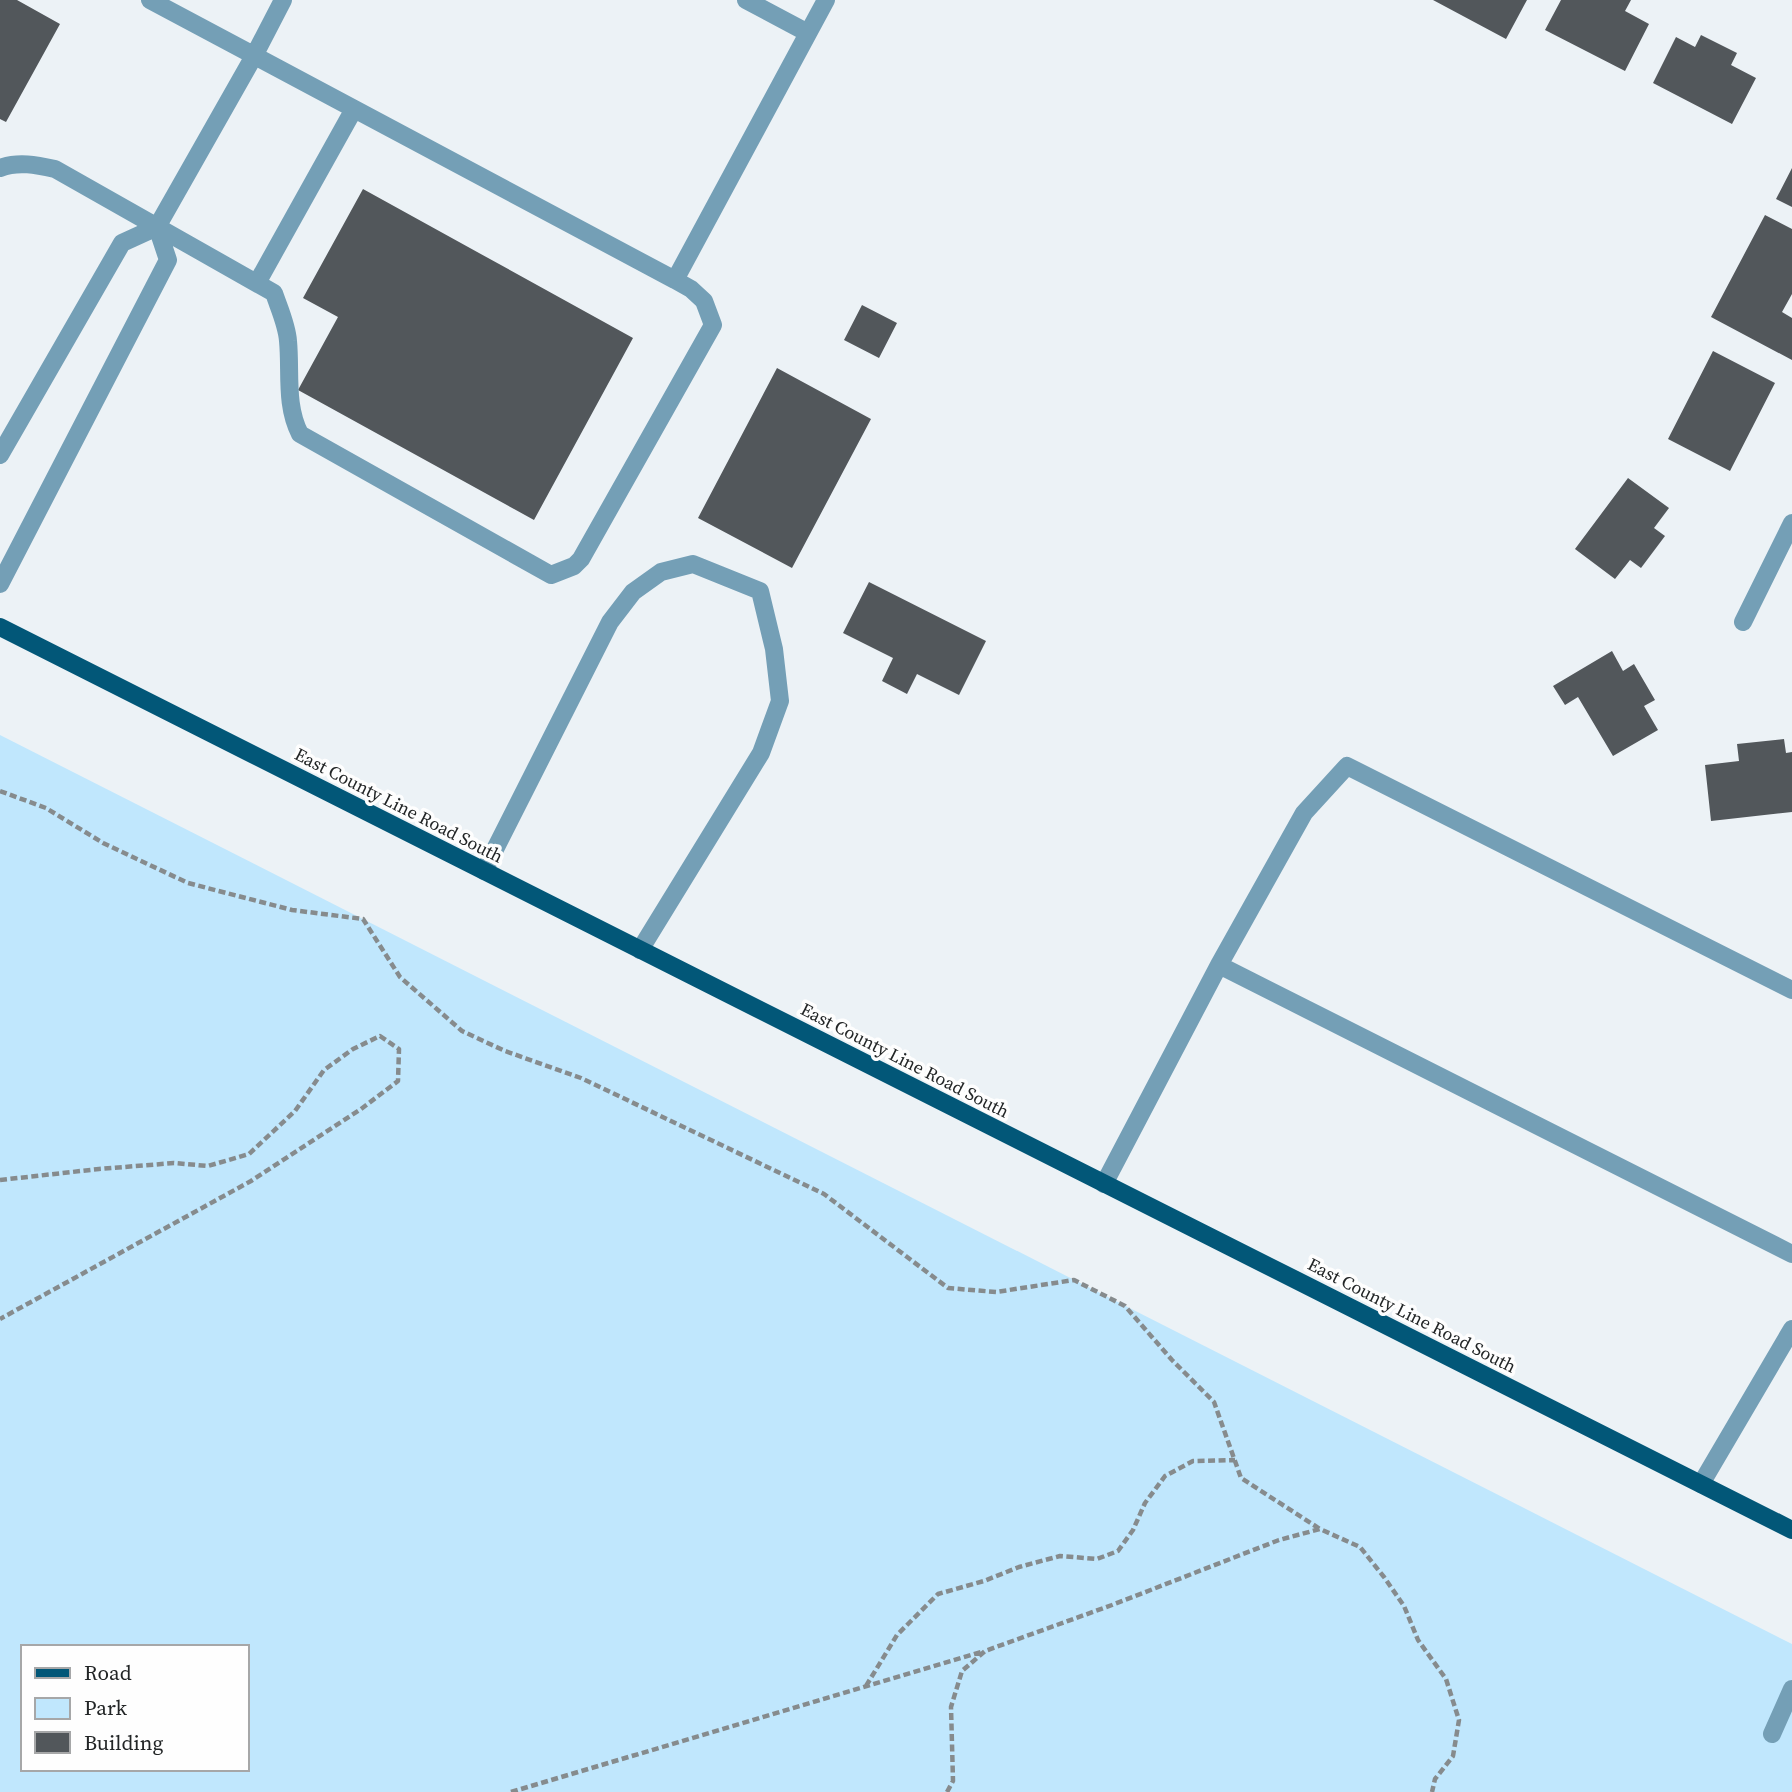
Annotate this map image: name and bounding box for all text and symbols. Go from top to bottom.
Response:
street label: East County Line Road South [290,741,508,869]
street label: East County Line Road South [796,996,1014,1124]
street label: East County Line Road South [1303,1251,1521,1379]
legend [21,1645,248,1771]
text: Road [84,1658,132,1687]
text: Park [84,1693,128,1722]
text: Building [84,1728,163,1757]

